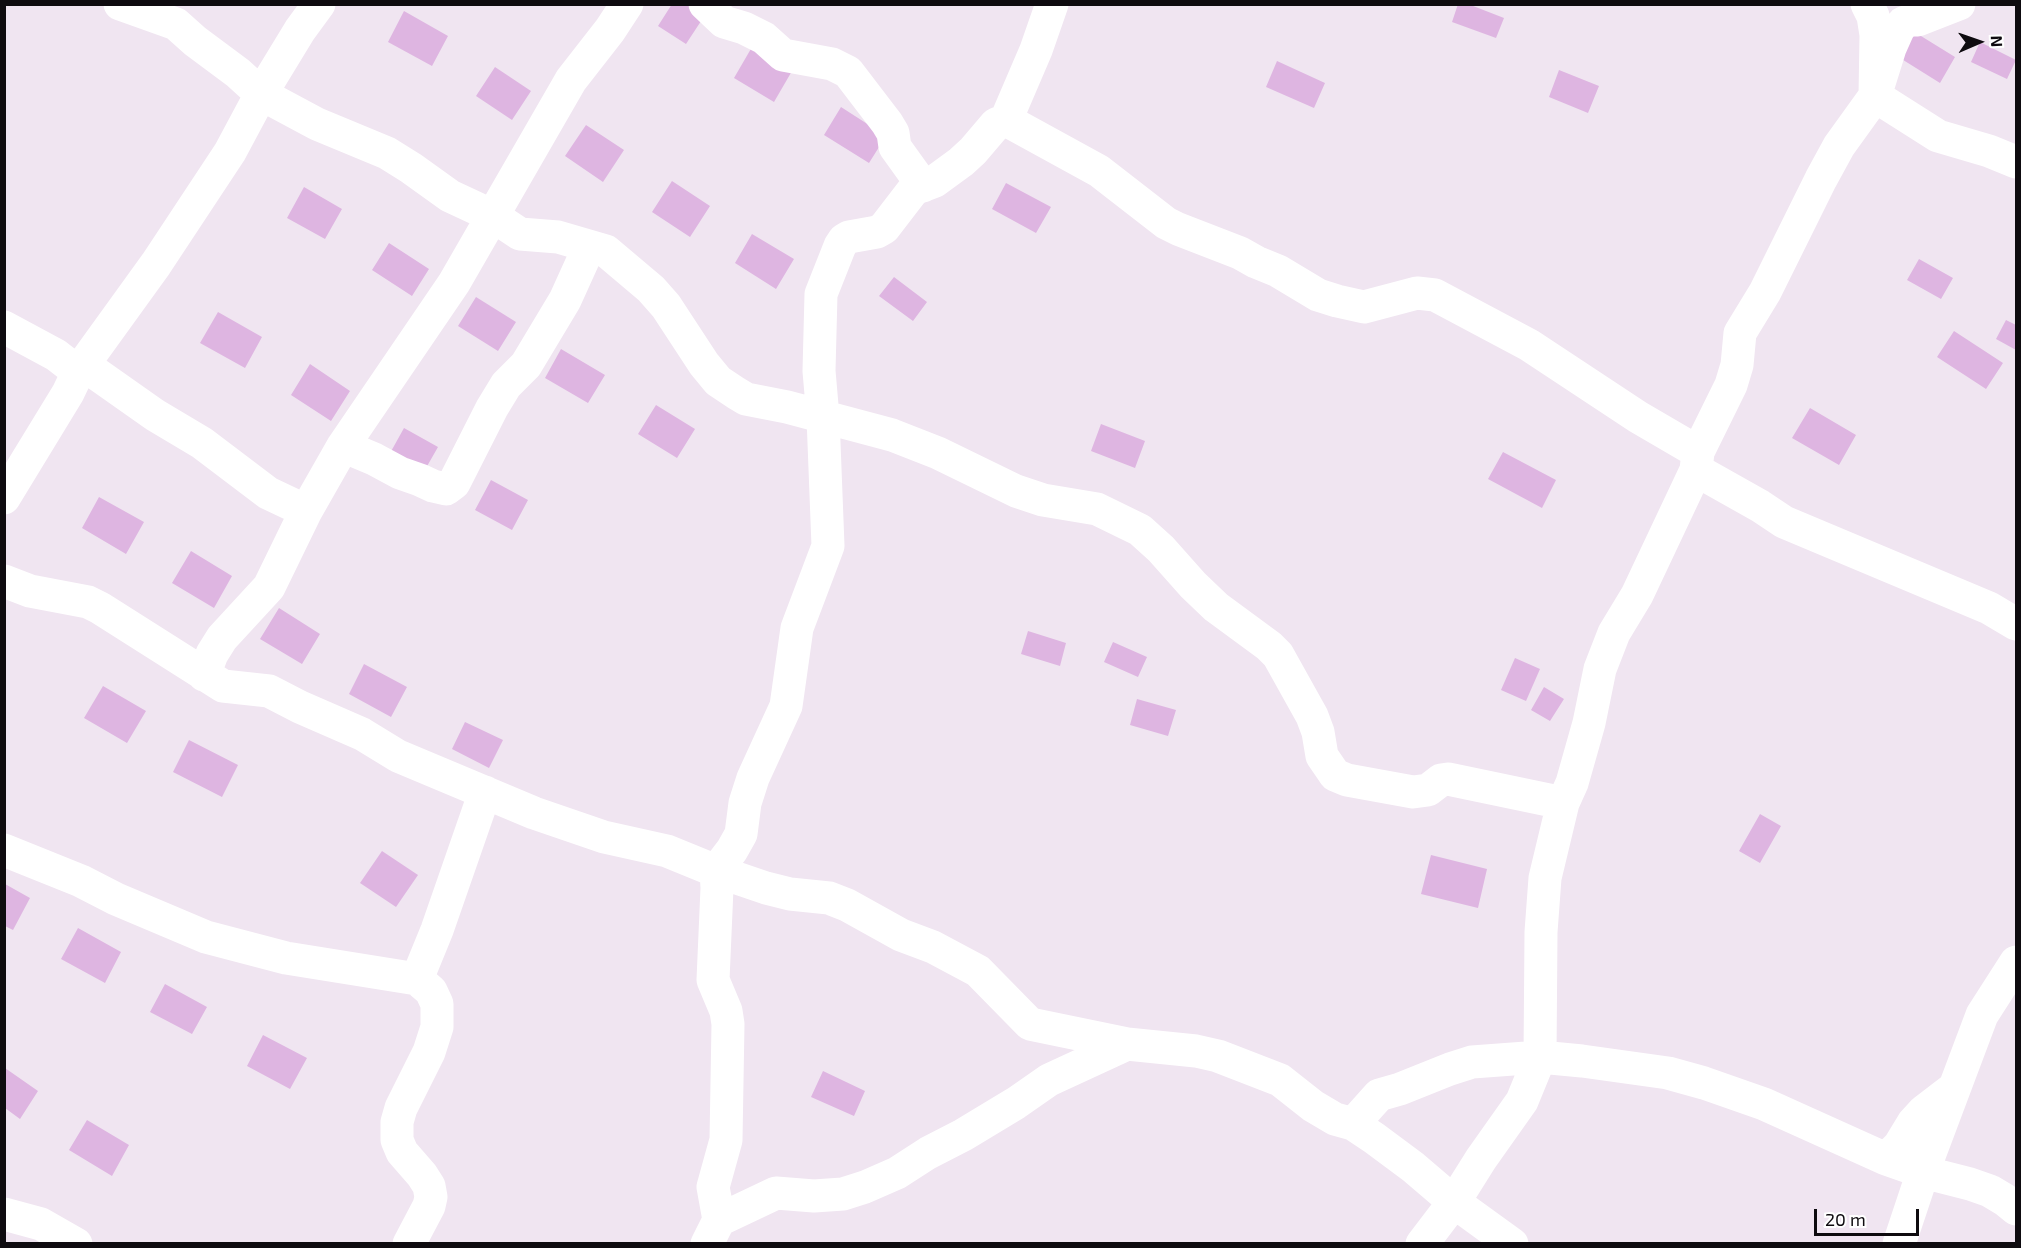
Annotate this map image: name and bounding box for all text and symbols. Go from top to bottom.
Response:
north arrow [1949,12,2009,72]
text: N [1988,35,2007,47]
scale bar [1817,1197,1922,1235]
text: 20 m [1825,1208,1866,1230]

